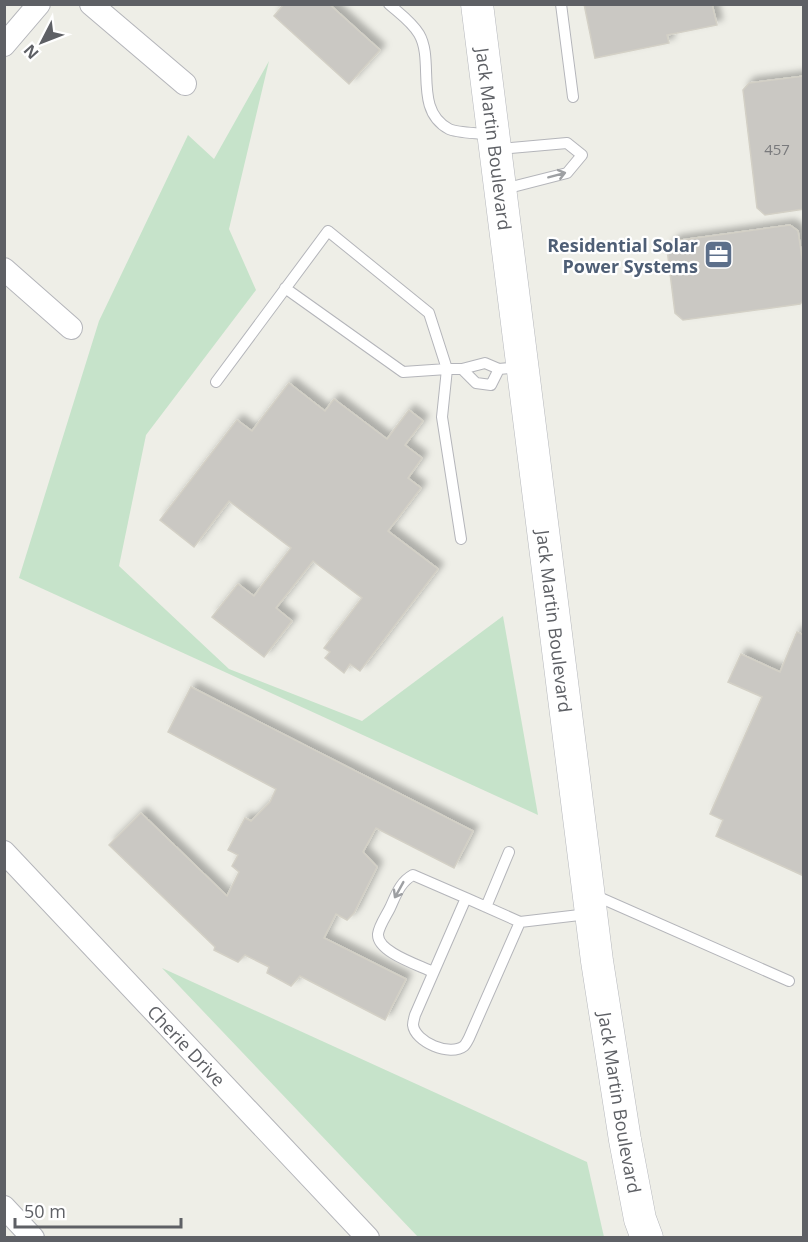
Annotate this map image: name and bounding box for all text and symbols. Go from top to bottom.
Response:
north arrow [12,12,72,72]
text: N [18,40,43,64]
street label: Jack Martin Boulevard [470,44,517,231]
house number: 457 [764,139,790,159]
one-way arrow [547,169,566,181]
place label: Residential Solar Power Systems [547,233,698,278]
office icon: Residential Solar Power Systems [703,239,735,271]
street label: Jack Martin Boulevard [531,527,578,714]
one-way arrow [393,881,405,898]
street label: Cherie Drive [142,1000,231,1091]
street label: Jack Martin Boulevard [593,1008,647,1195]
scale bar [15,1191,182,1229]
text: 50 m [24,1199,66,1223]

